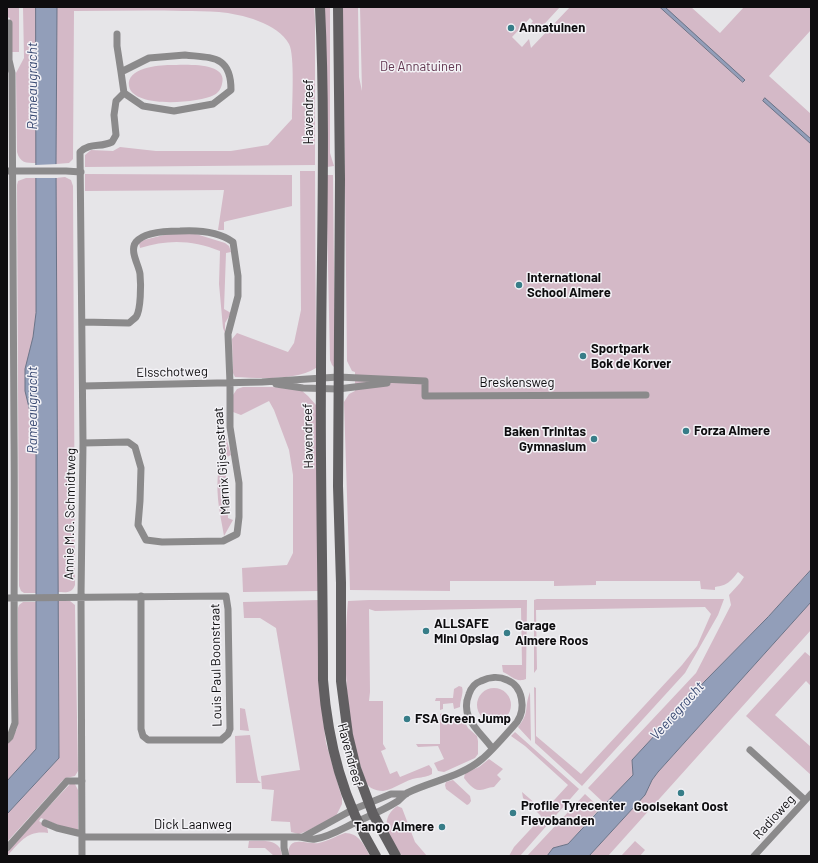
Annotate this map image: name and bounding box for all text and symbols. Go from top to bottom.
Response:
place label: Annatuinen [519,20,585,36]
marker: Annatuinen [506,23,516,33]
water label: Rameaugracht [24,42,40,130]
park label: De Annatuinen [380,59,462,75]
street label: Havendreef [301,79,317,145]
place label: International School Almere [527,270,611,301]
marker: International School Almere [514,280,524,290]
place label: Sportpark Bok de Korver [591,341,671,372]
marker: Sportpark Bok de Korver [578,351,588,361]
street label: Elsschotweg [136,364,208,380]
water label: Rameaugracht [24,366,40,454]
street label: Breskensweg [480,375,554,391]
street label: Havendreef [300,403,316,469]
street label: Marnix Gijsenstraat [210,407,234,515]
place label: Forza Almere [694,423,770,439]
place label: Baken Trinitas Gymnasium [504,424,586,455]
marker: Forza Almere [681,426,691,436]
marker: Baken Trinitas Gymnasium [589,434,599,444]
street label: Annie M.G. Schmidtweg [61,448,79,580]
street label: Louis Paul Boonstraat [207,603,225,727]
place label: ALLSAFE Mini Opslag [434,616,499,647]
place label: Garage Almere Roos [515,618,588,649]
marker: ALLSAFE Mini Opslag [421,626,431,636]
marker: Garage Almere Roos [502,628,512,638]
water label: Veeregracht [646,678,708,744]
place label: FSA Green Jump [415,711,511,727]
marker: FSA Green Jump [402,714,412,724]
street label: Havendreef [334,722,366,788]
marker: Gooisekant Oost [676,788,686,798]
street label: Radioweg [750,791,798,843]
place label: Profile Tyrecenter Flevobanden [521,798,625,829]
place label: Gooisekant Oost [634,799,728,815]
marker: Profile Tyrecenter Flevobanden [508,808,518,818]
street label: Dick Laanweg [154,817,232,833]
place label: Tango Almere [354,819,434,835]
marker: Tango Almere [437,822,447,832]

